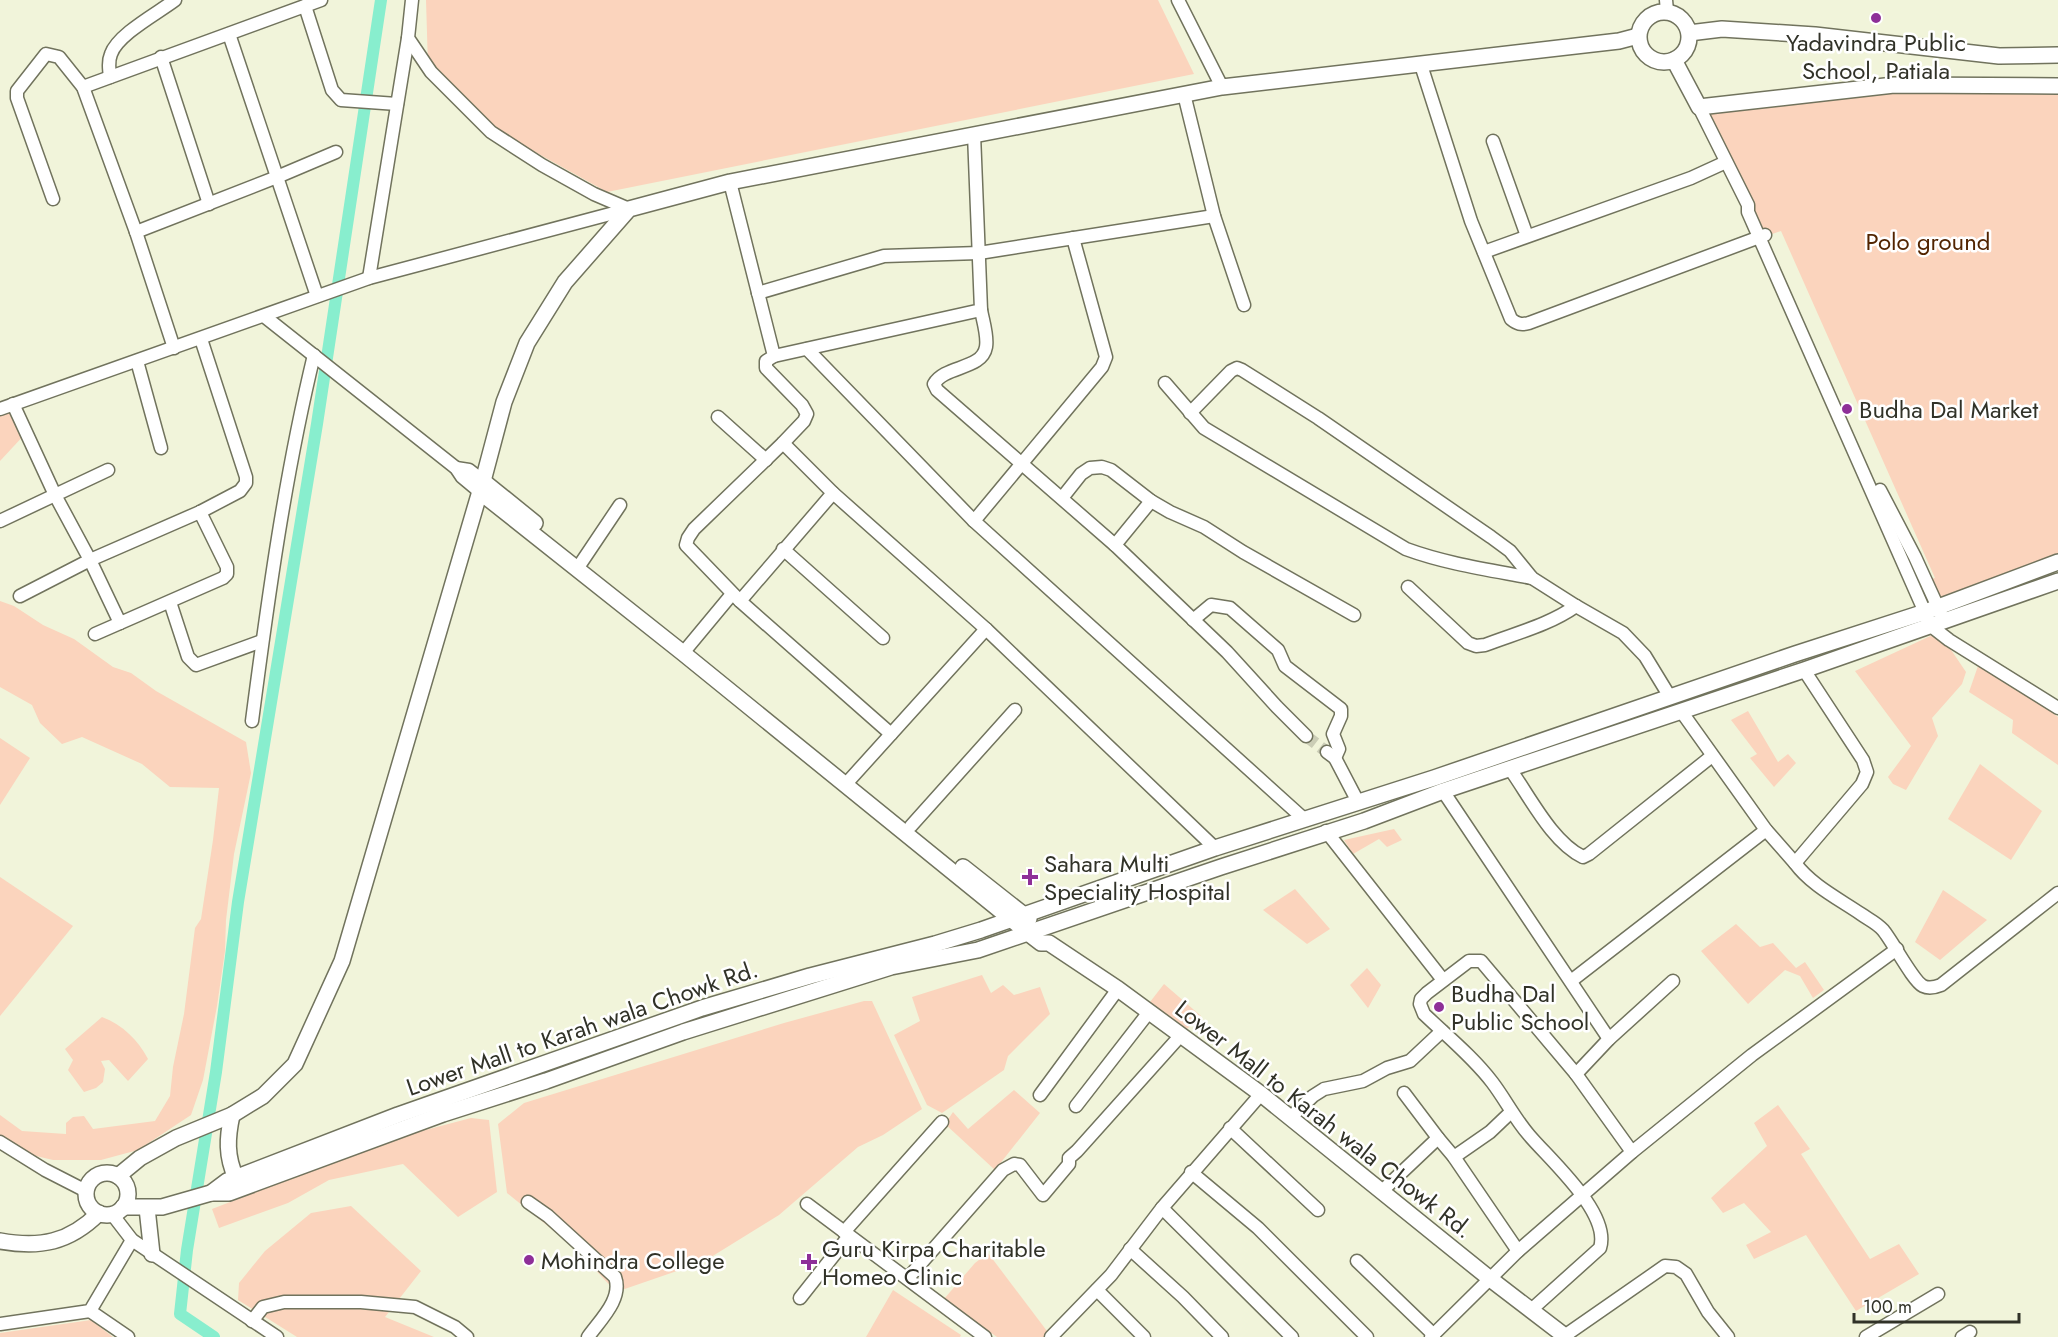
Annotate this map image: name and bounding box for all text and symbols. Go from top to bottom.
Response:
marker: Yadavindra Public School, Patiala [1869,11,1883,25]
place label: Yadavindra Public School, Patiala [1786,25,1966,88]
park label: Polo ground [1866,224,1990,259]
place label: Budha Dal Market [1859,392,2038,427]
marker: Budha Dal Market [1840,402,1854,416]
place label: Sahara Multi Speciality Hospital [1044,846,1230,909]
marker: Sahara Multi Speciality Hospital [1021,868,1039,886]
street label: Lower Mall to Karah wala Chowk Rd. [402,951,762,1105]
place label: Budha Dal Public School [1451,976,1589,1039]
street label: Lower Mall to Karah wala Chowk Rd. [1168,991,1480,1247]
marker: Budha Dal Public School [1432,1000,1446,1014]
place label: Guru Kirpa Charitable Homeo Clinic [822,1231,1046,1294]
place label: Mohindra College [541,1243,725,1278]
marker: Mohindra College [522,1253,536,1267]
marker: Guru Kirpa Charitable Homeo Clinic [800,1253,818,1271]
scale bar [1854,1286,2019,1324]
text: 100 m [1863,1294,1912,1320]

